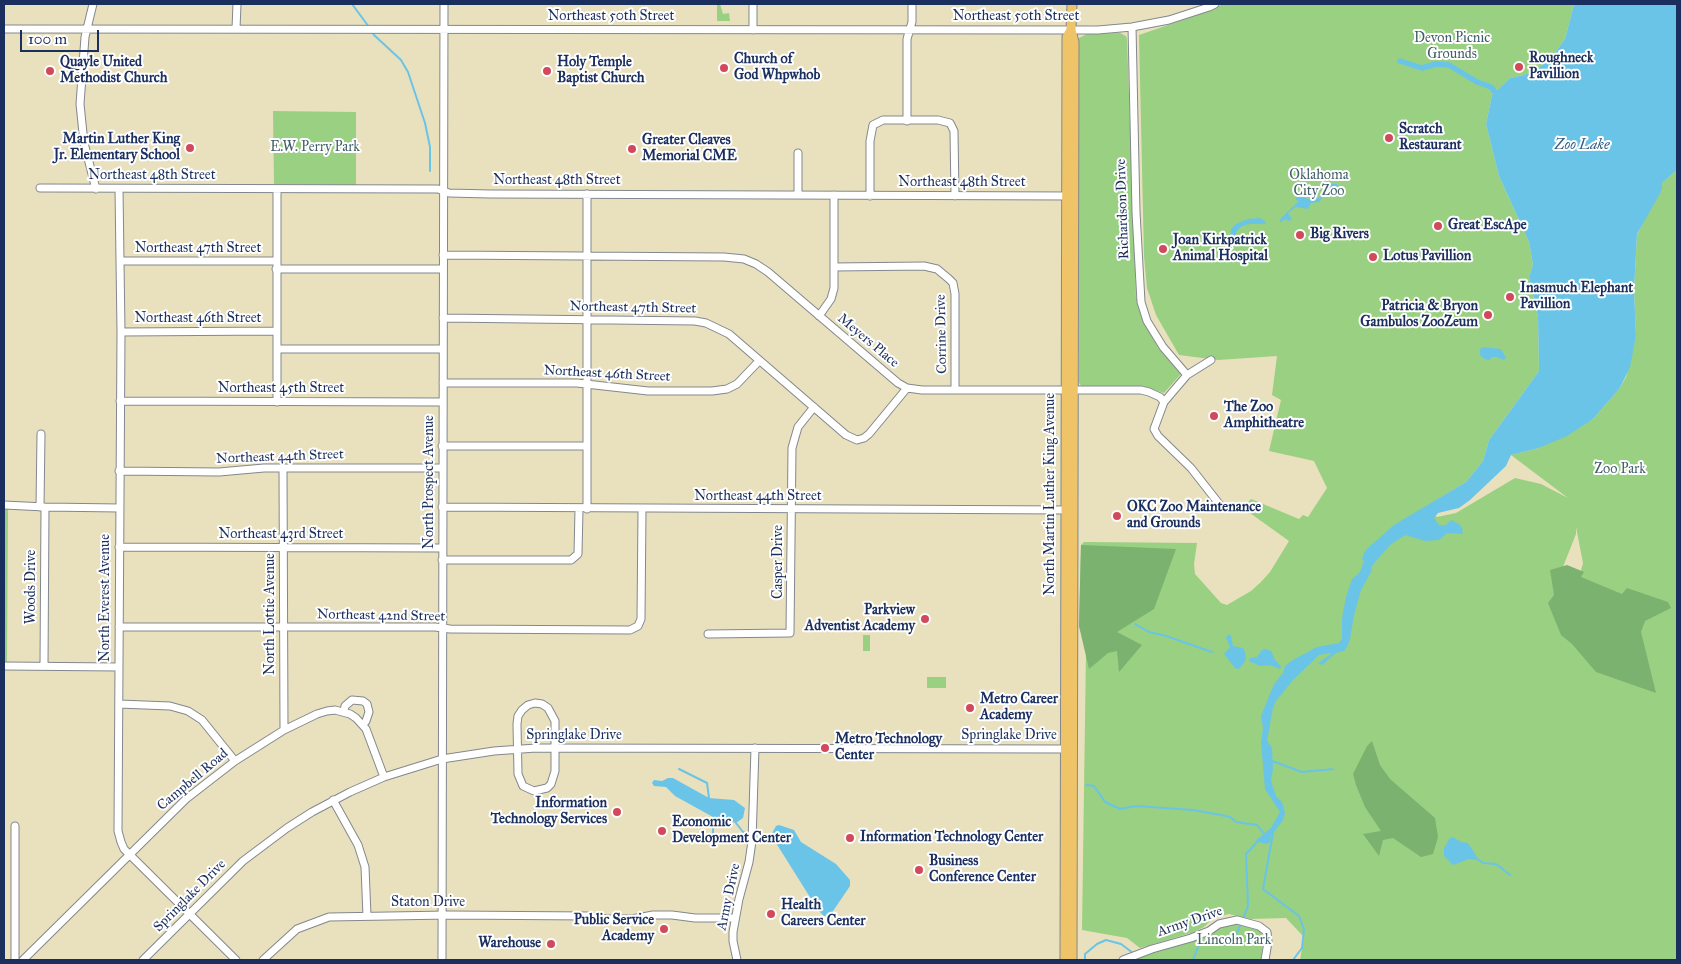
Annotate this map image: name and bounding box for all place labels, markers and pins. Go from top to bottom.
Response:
place label: Roughneck Pavillion [1529,51,1593,84]
place label: Church of God Whpwhob [734,52,820,84]
place label: Quayle United Methodist Church [60,55,168,88]
place label: Holy Temple Baptist Church [557,55,645,88]
marker: Roughneck Pavillion [1513,61,1525,73]
marker: Church of God Whpwhob [718,62,730,74]
marker: Quayle United Methodist Church [44,65,56,77]
marker: Holy Temple Baptist Church [541,65,553,77]
place label: Scratch Restaurant [1399,122,1462,154]
place label: Martin Luther King Jr. Elementary School [54,132,180,164]
marker: Scratch Restaurant [1383,132,1395,144]
place label: Greater Cleaves Memorial CME [642,133,737,166]
marker: Martin Luther King Jr. Elementary School [184,142,196,154]
marker: Greater Cleaves Memorial CME [626,143,638,155]
place label: Great EscApe [1448,218,1527,234]
marker: Great EscApe [1432,220,1444,232]
place label: Big Rivers [1310,227,1369,243]
marker: Big Rivers [1294,229,1306,241]
place label: Joan Kirkpatrick Animal Hospital [1173,233,1268,266]
marker: Joan Kirkpatrick Animal Hospital [1157,243,1169,255]
place label: Lotus Pavillion [1383,249,1471,265]
marker: Lotus Pavillion [1367,251,1379,263]
place label: Inasmuch Elephant Pavillion [1520,281,1633,314]
marker: Inasmuch Elephant Pavillion [1504,291,1516,303]
place label: Patricia & Bryon Gambulos ZooZeum [1360,299,1478,332]
marker: Patricia & Bryon Gambulos ZooZeum [1482,309,1494,321]
place label: The Zoo Amphitheatre [1224,400,1304,432]
marker: The Zoo Amphitheatre [1208,410,1220,422]
place label: OKC Zoo Maintenance and Grounds [1127,500,1261,532]
marker: OKC Zoo Maintenance and Grounds [1111,510,1123,522]
place label: Parkview Adventist Academy [805,603,915,636]
marker: Parkview Adventist Academy [919,613,931,625]
place label: Metro Career Academy [980,692,1058,724]
marker: Metro Career Academy [964,702,976,714]
place label: Metro Technology Center [835,732,942,764]
marker: Metro Technology Center [819,742,831,754]
place label: Information Technology Services [491,796,607,829]
marker: Information Technology Services [611,806,623,818]
place label: Economic Development Center [672,815,791,848]
marker: Economic Development Center [656,825,668,837]
place label: Information Technology Center [860,830,1043,846]
marker: Information Technology Center [844,832,856,844]
place label: Business Conference Center [929,854,1036,886]
marker: Business Conference Center [913,864,925,876]
place label: Health Careers Center [781,898,866,930]
marker: Health Careers Center [765,908,777,920]
place label: Public Service Academy [574,913,654,946]
marker: Public Service Academy [658,923,670,935]
place label: Warehouse [478,936,541,952]
marker: Warehouse [545,938,557,950]

